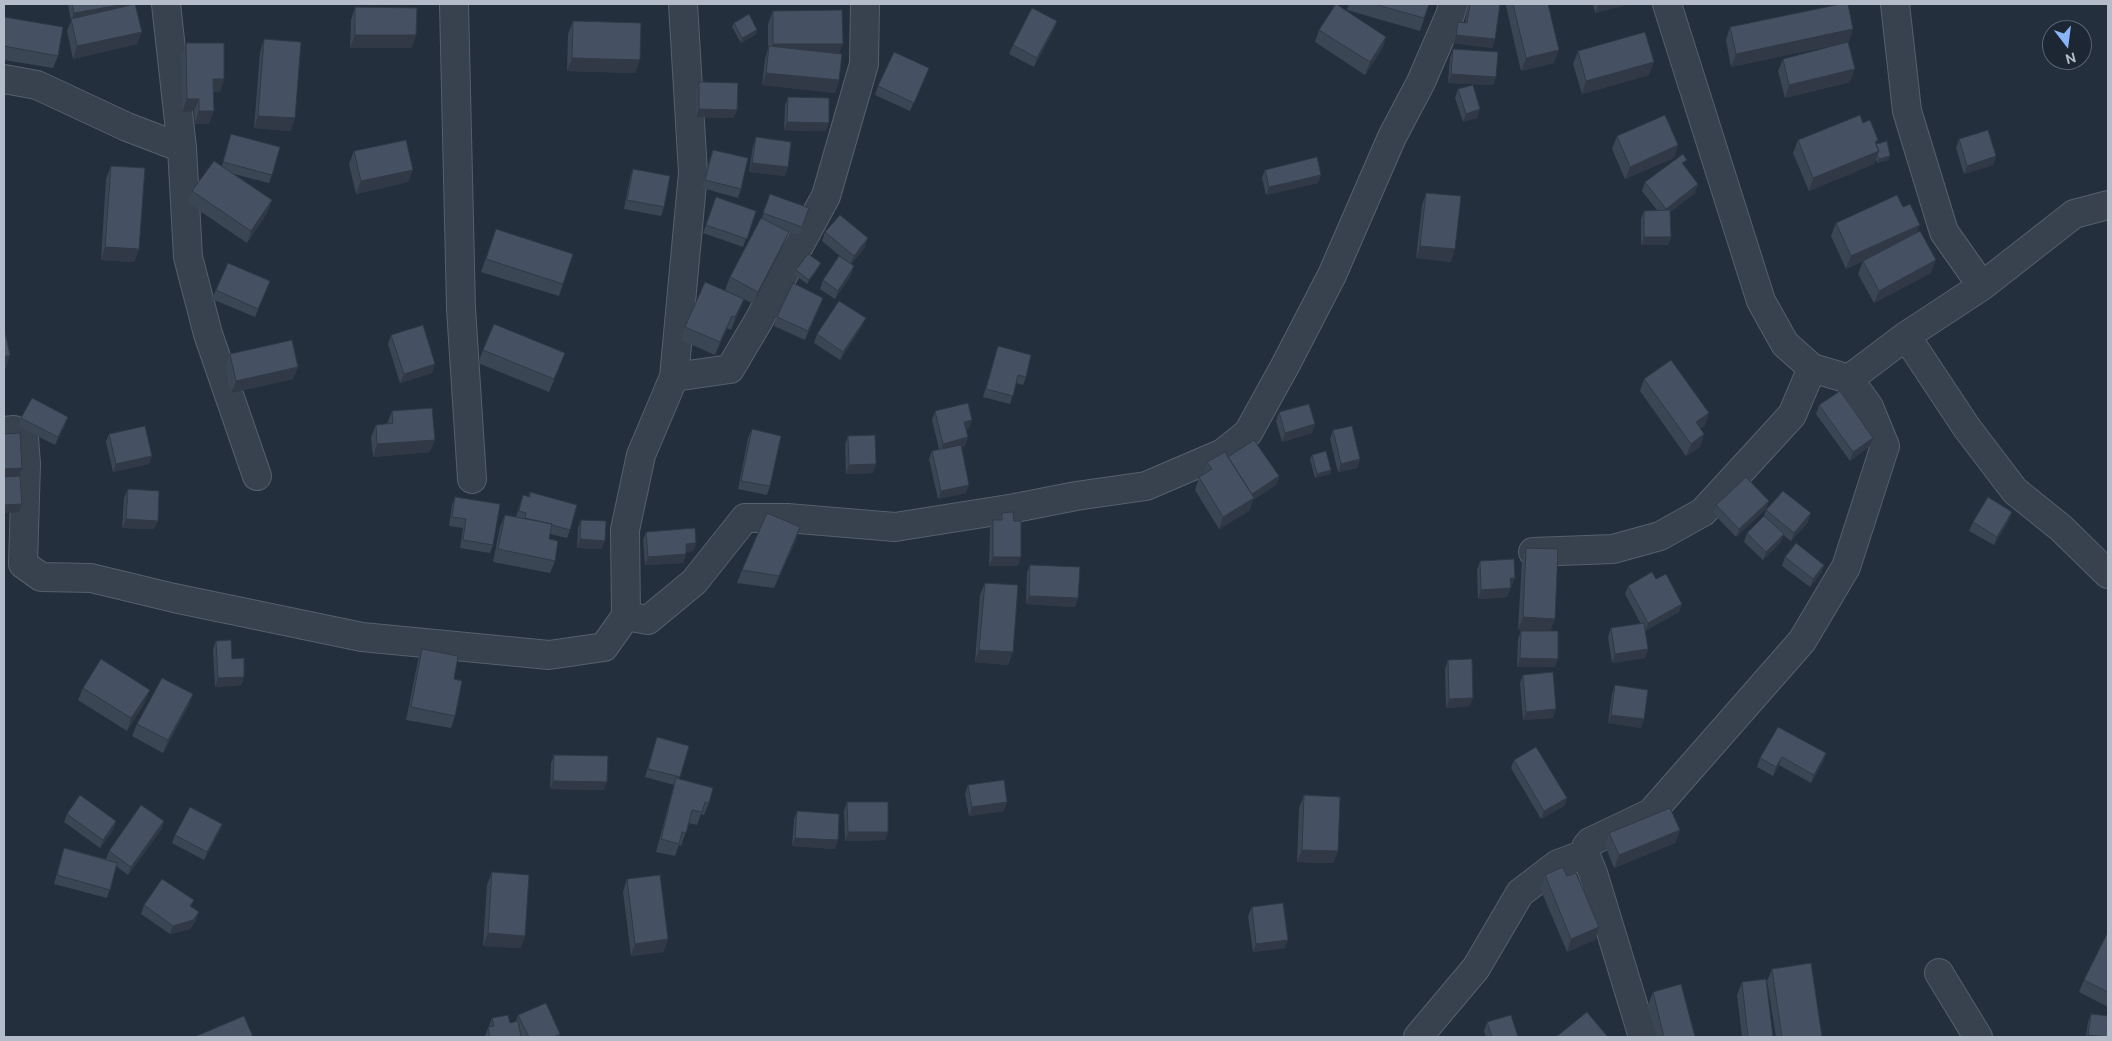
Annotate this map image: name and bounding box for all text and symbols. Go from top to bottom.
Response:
north arrow [2042,20,2092,70]
text: N [2064,49,2078,68]

